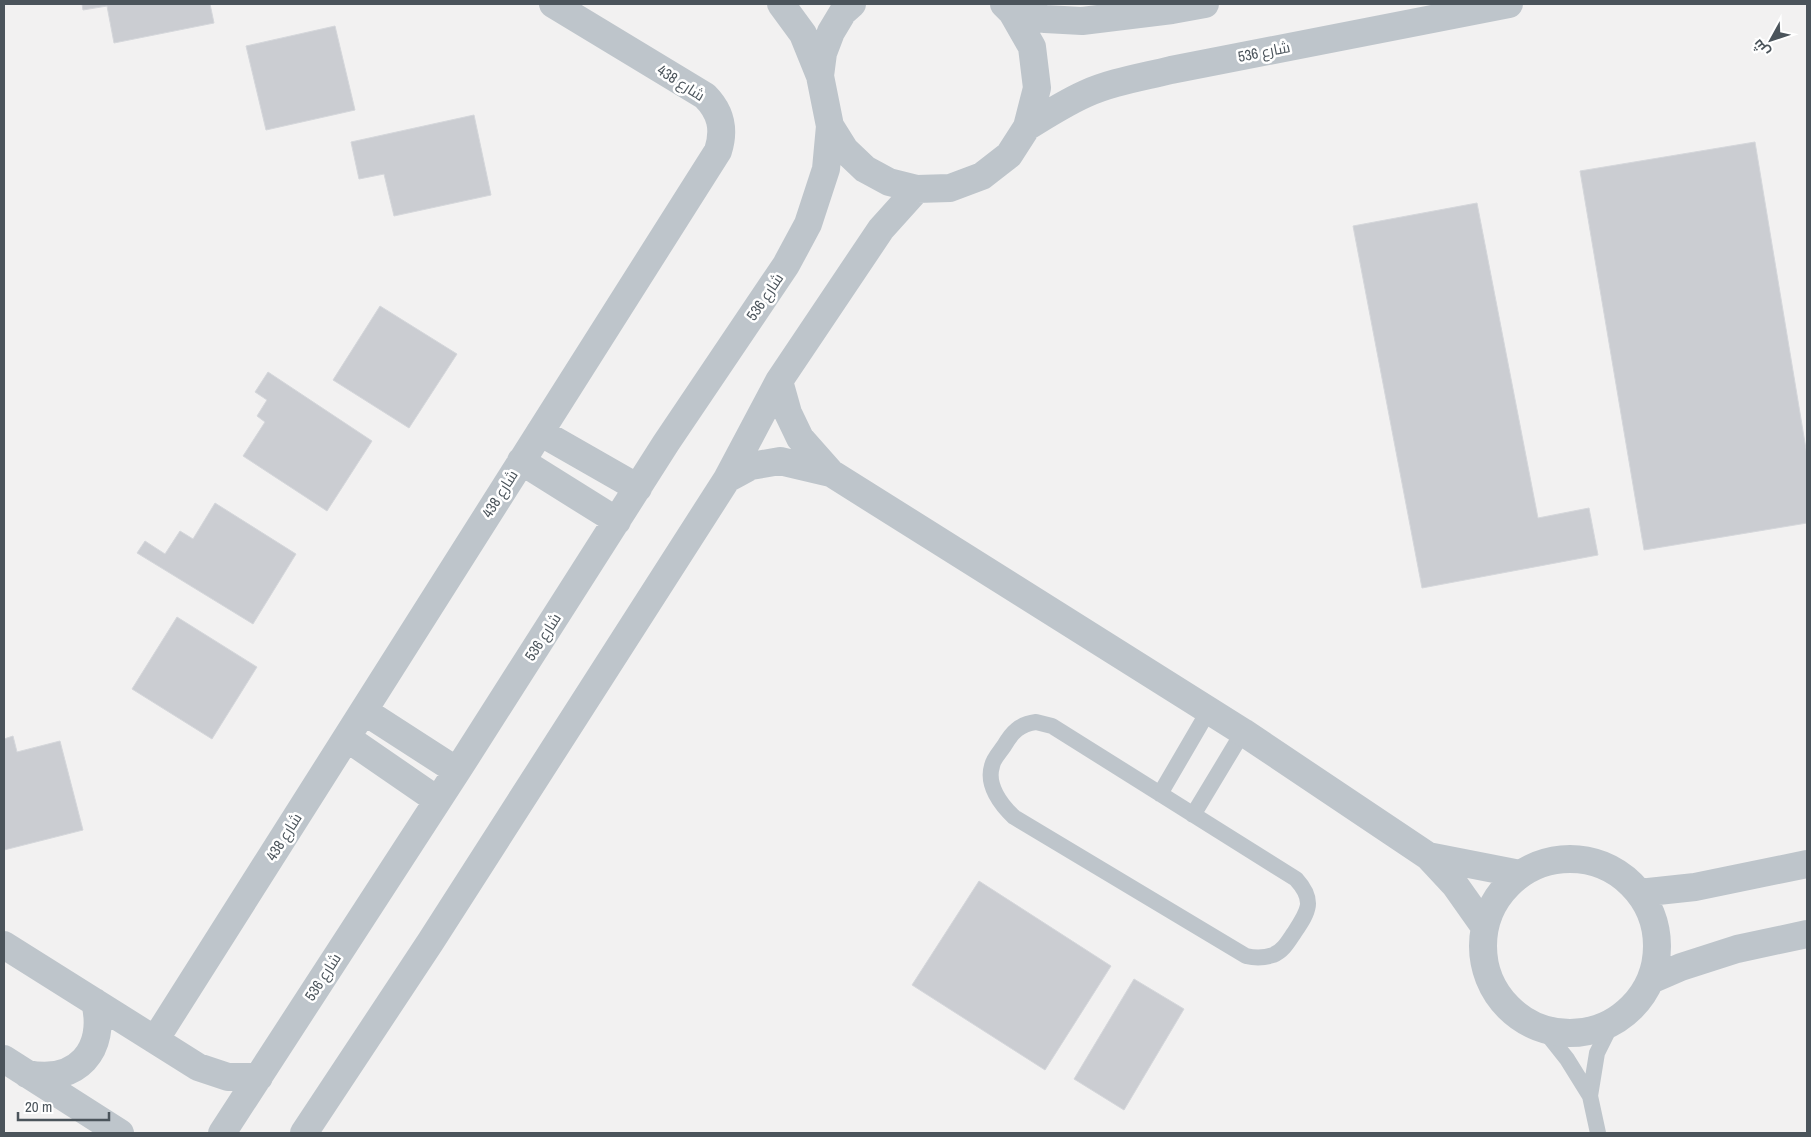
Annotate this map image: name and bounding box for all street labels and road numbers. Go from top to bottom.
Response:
street label: شارع 536 [1236,36,1292,68]
street label: شارع 438 [653,59,709,107]
street label: شارع 536 [741,269,789,325]
street label: شارع 438 [477,466,523,522]
street label: شارع 536 [519,609,567,665]
street label: شارع 438 [261,809,307,865]
street label: شارع 536 [299,949,347,1005]

